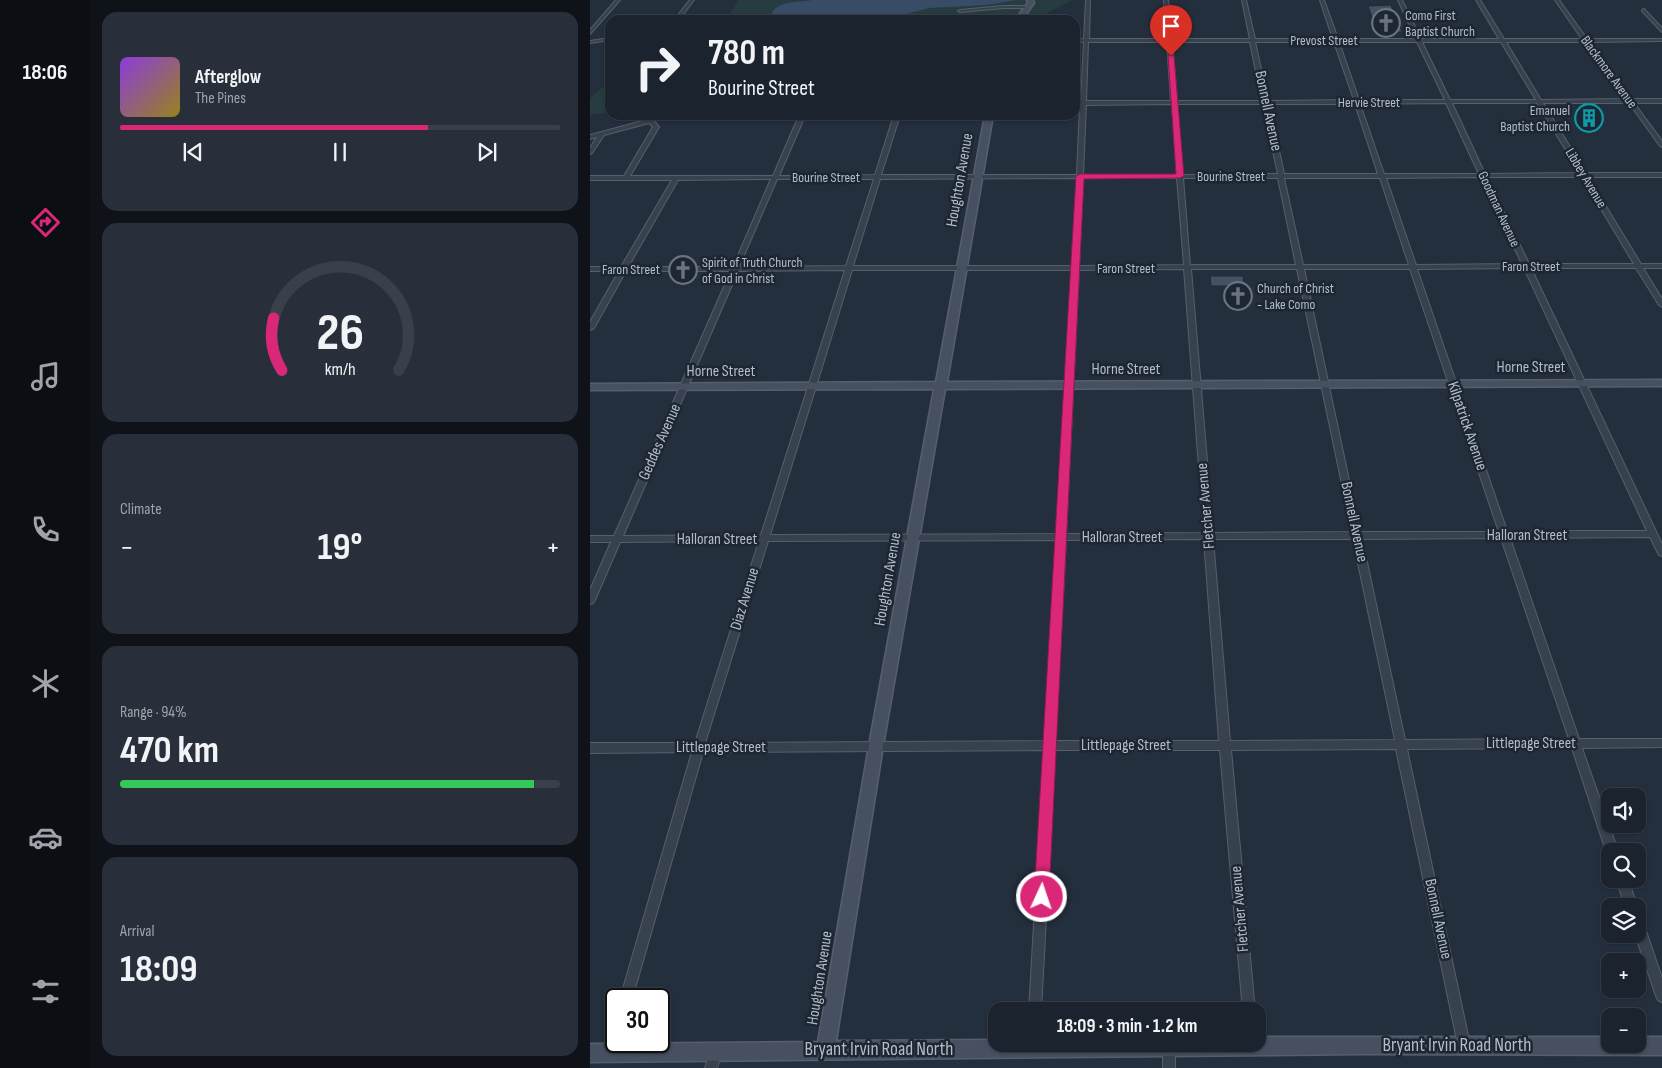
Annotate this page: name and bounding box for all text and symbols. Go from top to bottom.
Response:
pin [1150,5,1192,56]
place label: Como First Baptist Church [1405,7,1475,40]
church icon: Como First Baptist Church [1371,8,1401,38]
icon: arrive [1157,12,1185,40]
text: 780 m [708,32,785,75]
street label: Prevost Street [1290,32,1358,49]
street label: Blackmore Avenue [1577,32,1641,112]
icon: right [625,35,690,100]
text: 18:06 [23,59,67,86]
text: Afterglow [195,66,261,89]
street label: Bonnell Avenue [1250,69,1286,153]
text: Bourine Street [708,75,815,102]
text: The Pines [195,89,246,108]
street label: Hervie Street [1338,94,1400,111]
place label: Emanuel Baptist Church [1500,102,1570,135]
building icon: Emanuel Baptist Church [1574,103,1604,133]
street label: Houghton Avenue [942,132,978,228]
icon: previous [179,138,207,166]
icon: pause [326,138,354,166]
icon: next [473,138,501,166]
street label: Libbey Avenue [1562,145,1610,211]
street label: Bourine Street [1197,168,1265,185]
street label: Bourine Street [792,169,860,186]
street label: Goodman Avenue [1474,169,1524,249]
icon: directions [28,205,63,240]
place label: Spirit of Truth Church of God in Christ [702,254,803,287]
church icon: Spirit of Truth Church of God in Christ [668,255,698,285]
street label: Faron Street [1502,258,1560,275]
street label: Faron Street [1097,260,1155,277]
street label: Faron Street [602,261,660,278]
place label: Church of Christ - Lake Como [1257,280,1334,313]
church icon: Church of Christ - Lake Como [1223,281,1253,311]
text: 26 [316,302,364,365]
street label: Horne Street [1497,358,1566,377]
icon: music [28,359,63,394]
text: km/h [325,359,355,380]
street label: Horne Street [1092,360,1161,379]
street label: Horne Street [687,362,756,381]
street label: Kilpatrick Avenue [1443,379,1491,473]
street label: Geddes Avenue [635,401,685,483]
street label: Fletcher Avenue [1193,462,1219,550]
street label: Bonnell Avenue [1336,480,1372,564]
text: Climate [120,500,162,519]
icon: phone [28,512,63,547]
text: 19° [318,525,362,570]
street label: Halloran Street [1487,526,1567,545]
street label: Halloran Street [1082,528,1162,547]
street label: Halloran Street [677,530,757,549]
text: − [120,531,134,564]
text: + [546,531,560,564]
street label: Houghton Avenue [870,531,906,627]
street label: Diaz Avenue [726,565,764,633]
icon: climate [28,666,63,701]
text: Range · 94% [120,703,187,722]
text: 470 km [120,728,219,773]
street label: Littlepage Street [1486,734,1576,753]
street label: Littlepage Street [1081,736,1171,755]
street label: Littlepage Street [676,738,766,757]
map controls [1601,788,1646,1053]
button: sound [1601,788,1646,833]
icon: car [28,820,63,855]
button: search [1601,843,1646,888]
street label: Fletcher Avenue [1227,865,1253,953]
position arrow [1015,870,1067,922]
street label: Bonnell Avenue [1420,877,1456,961]
button: layers [1601,898,1646,943]
text: Arrival [120,922,154,941]
street label: Houghton Avenue [803,930,837,1026]
text: 18:09 [120,947,197,992]
button: + [1601,953,1646,998]
icon: filters [28,974,63,1009]
speed limit sign: 30 [605,988,670,1053]
button: − [1601,1008,1646,1053]
text: 18:09 · 3 min · 1.2 km [1057,1015,1197,1038]
street label: Bryant Irvin Road North [1383,1034,1531,1057]
street label: Bryant Irvin Road North [805,1038,953,1061]

